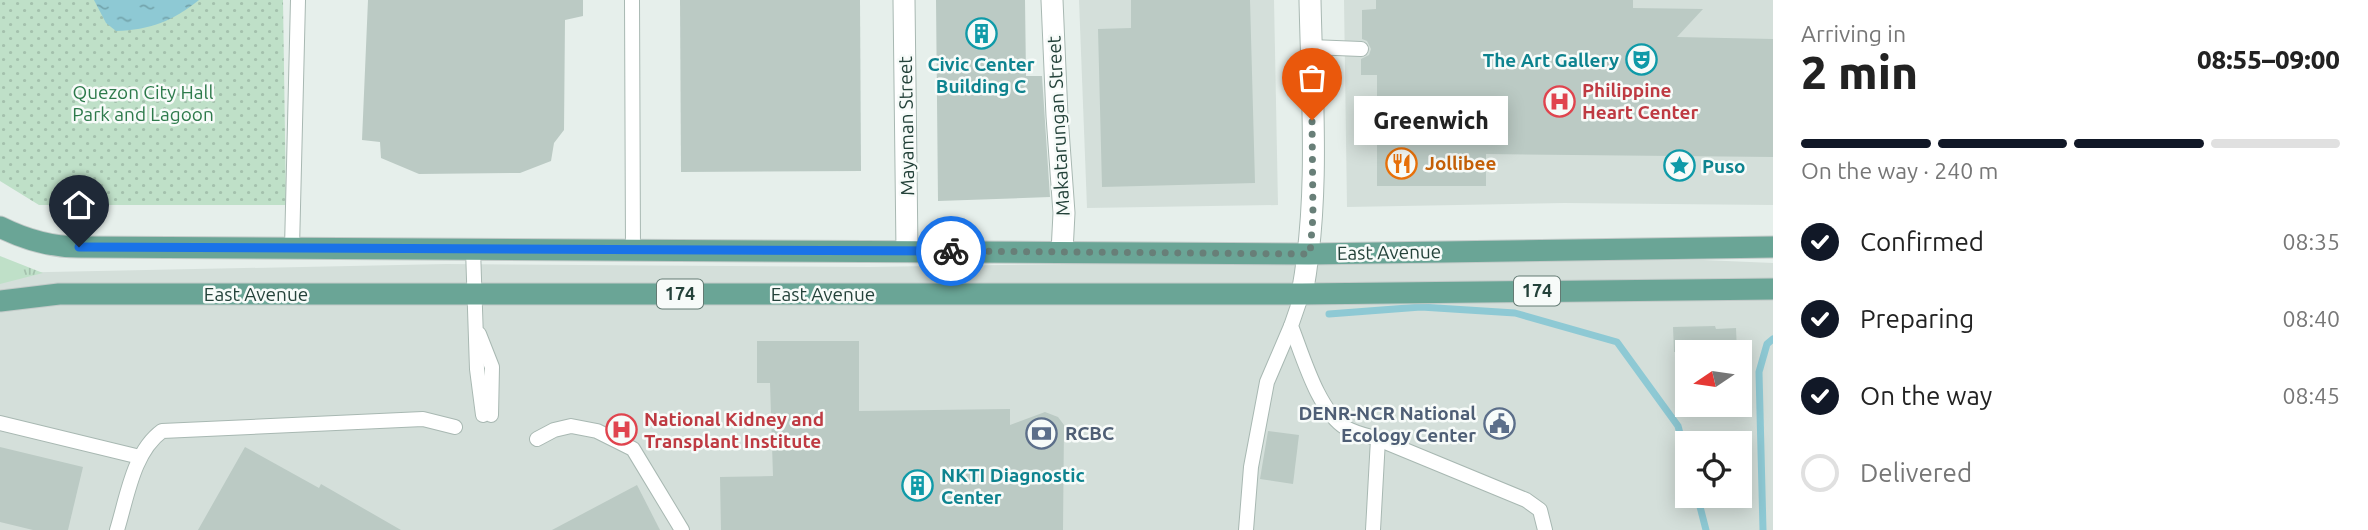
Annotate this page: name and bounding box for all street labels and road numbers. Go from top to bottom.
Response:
street label: Makatarungan Street [1042,35,1074,217]
street label: Mayaman Street [894,56,918,196]
street label: East Avenue [1337,240,1441,264]
road number: 174 [1514,276,1560,306]
road number: 174 [657,280,703,308]
street label: East Avenue [204,283,308,305]
street label: East Avenue [771,283,875,305]

